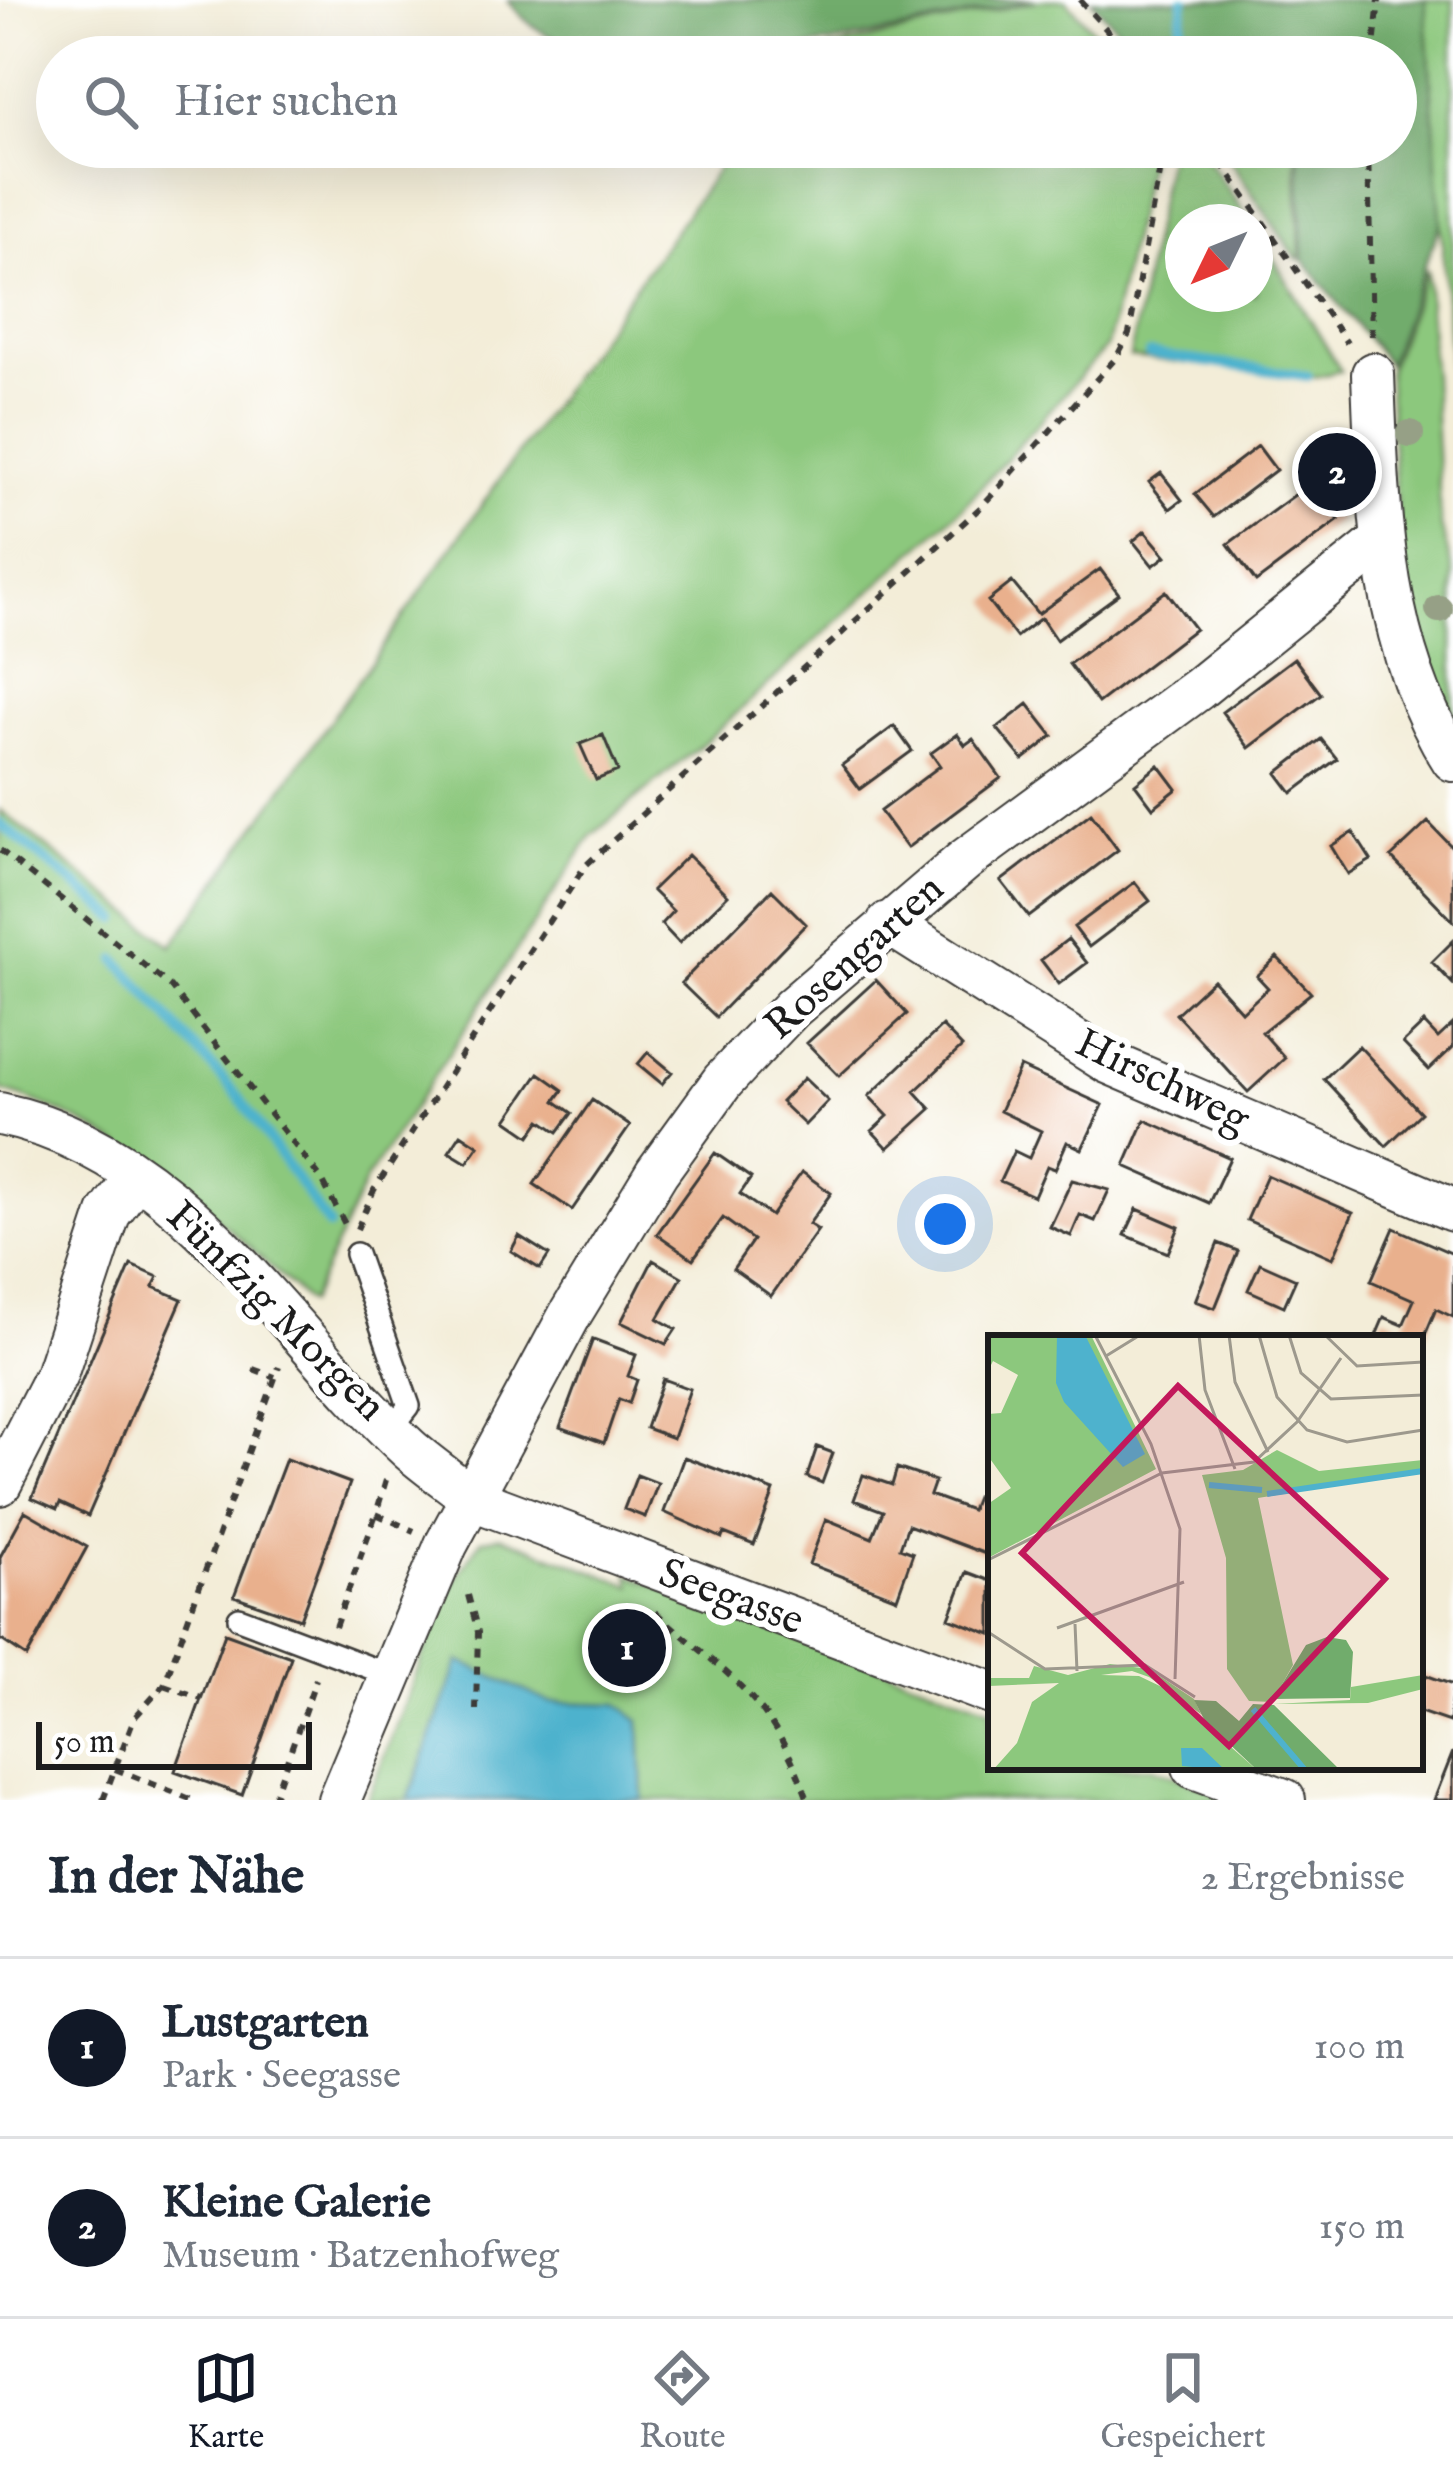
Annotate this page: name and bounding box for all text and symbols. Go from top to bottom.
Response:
search box [36,36,1417,168]
icon: search [78,69,144,135]
text: Hier suchen [174,74,398,131]
north arrow [1165,204,1273,312]
pin: 2 [1298,427,1376,517]
street label: Rosengarten [754,864,956,1052]
street label: Hirschweg [1066,1017,1259,1147]
street label: Fünfzig Morgen [154,1191,396,1433]
your location [915,1194,975,1254]
inset map [988,1335,1423,1770]
street label: Seegasse [652,1547,810,1649]
pin: 1 [588,1603,666,1693]
scale bar [36,1716,312,1769]
text: 50 m [54,1722,115,1764]
text: In der Nähe [48,1846,304,1911]
text: 2 Ergebnisse [1201,1854,1405,1903]
text: Lustgarten [162,1995,369,2052]
text: 1 [80,2023,94,2072]
text: 100 m [1314,2023,1405,2072]
text: Park · Seegasse [162,2052,401,2101]
text: Kleine Galerie [162,2175,431,2232]
text: 2 [78,2203,96,2252]
text: 150 m [1319,2203,1405,2252]
text: Museum · Batzenhofweg [162,2232,559,2281]
tab: Karte [188,2345,264,2459]
tab: Route [639,2345,725,2459]
tab: Gespeichert [1101,2345,1265,2459]

